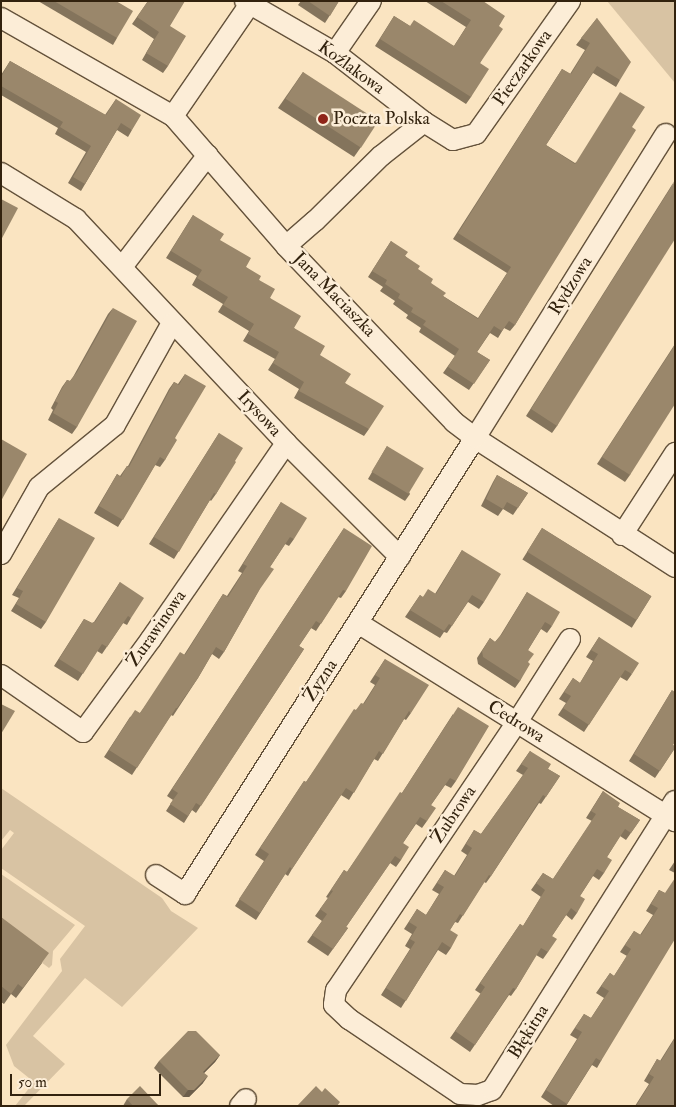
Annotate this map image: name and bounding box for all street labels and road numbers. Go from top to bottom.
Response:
street label: Pieczarkowa [489,26,557,110]
street label: Koźlakowa [314,37,388,99]
street label: Jana Maciaszka [288,248,380,342]
street label: Rydzowa [545,253,597,319]
street label: Irysowa [232,386,286,442]
street label: Żurawinowa [123,586,191,672]
street label: Żyzna [299,656,343,706]
street label: Cedrowa [483,696,549,748]
street label: Żubrowa [427,782,481,848]
street label: Błękitna [504,1001,554,1063]

